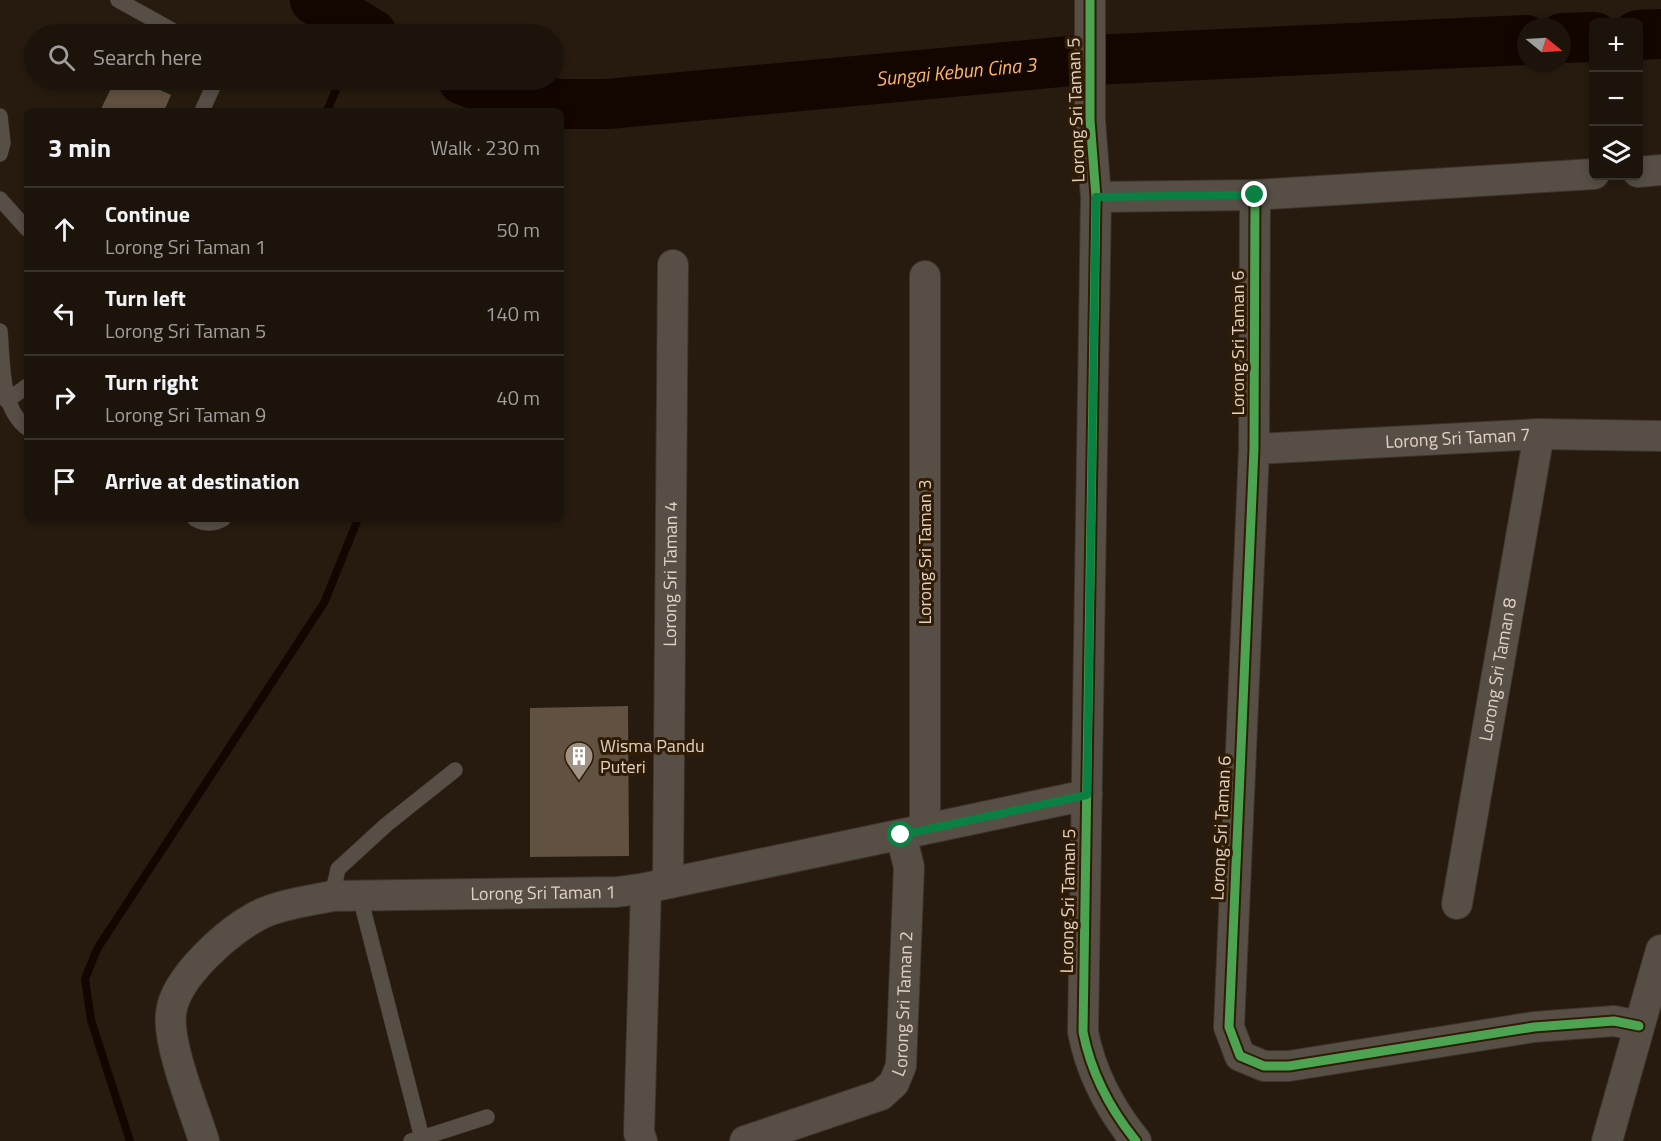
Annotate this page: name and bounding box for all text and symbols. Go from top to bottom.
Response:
north arrow [1517,18,1571,72]
map controls [1589,18,1643,180]
button: + [1589,18,1643,72]
search box [24,24,564,90]
street label: Lorong Sri Taman 5 [1059,37,1092,183]
text: Search here [93,40,202,74]
icon: search [45,41,78,74]
water label: Sungai Kebun Cina 3 [874,48,1039,94]
button: − [1589,72,1643,126]
button: layers [1589,126,1643,180]
text: 3 min [48,128,111,167]
text: Walk · 230 m [431,132,540,163]
route end [1241,181,1267,207]
text: Continue [105,197,190,231]
icon: ahead [48,213,81,246]
text: 50 m [496,214,540,245]
text: Lorong Sri Taman 1 [105,231,266,262]
street label: Lorong Sri Taman 6 [1224,270,1251,416]
text: Turn left [105,281,186,315]
icon: left [48,297,81,330]
text: 140 m [485,298,540,329]
text: Lorong Sri Taman 5 [105,315,266,346]
text: Turn right [105,365,199,399]
icon: right [48,381,81,414]
text: 40 m [496,382,540,413]
text: Lorong Sri Taman 9 [105,399,266,430]
street label: Lorong Sri Taman 7 [1384,420,1531,455]
text: Arrive at destination [105,464,300,498]
icon: arrive [48,465,81,498]
street label: Lorong Sri Taman 3 [911,479,938,625]
street label: Lorong Sri Taman 4 [656,501,684,647]
street label: Lorong Sri Taman 8 [1472,596,1523,743]
place label: Wisma Pandu Puteri [600,732,705,780]
building icon: Wisma Pandu Puteri [563,740,595,782]
street label: Lorong Sri Taman 6 [1203,755,1238,901]
route start [887,821,913,847]
street label: Lorong Sri Taman 5 [1053,828,1082,974]
street label: Lorong Sri Taman 1 [470,878,616,907]
street label: Lorong Sri Taman 2 [884,931,919,1080]

